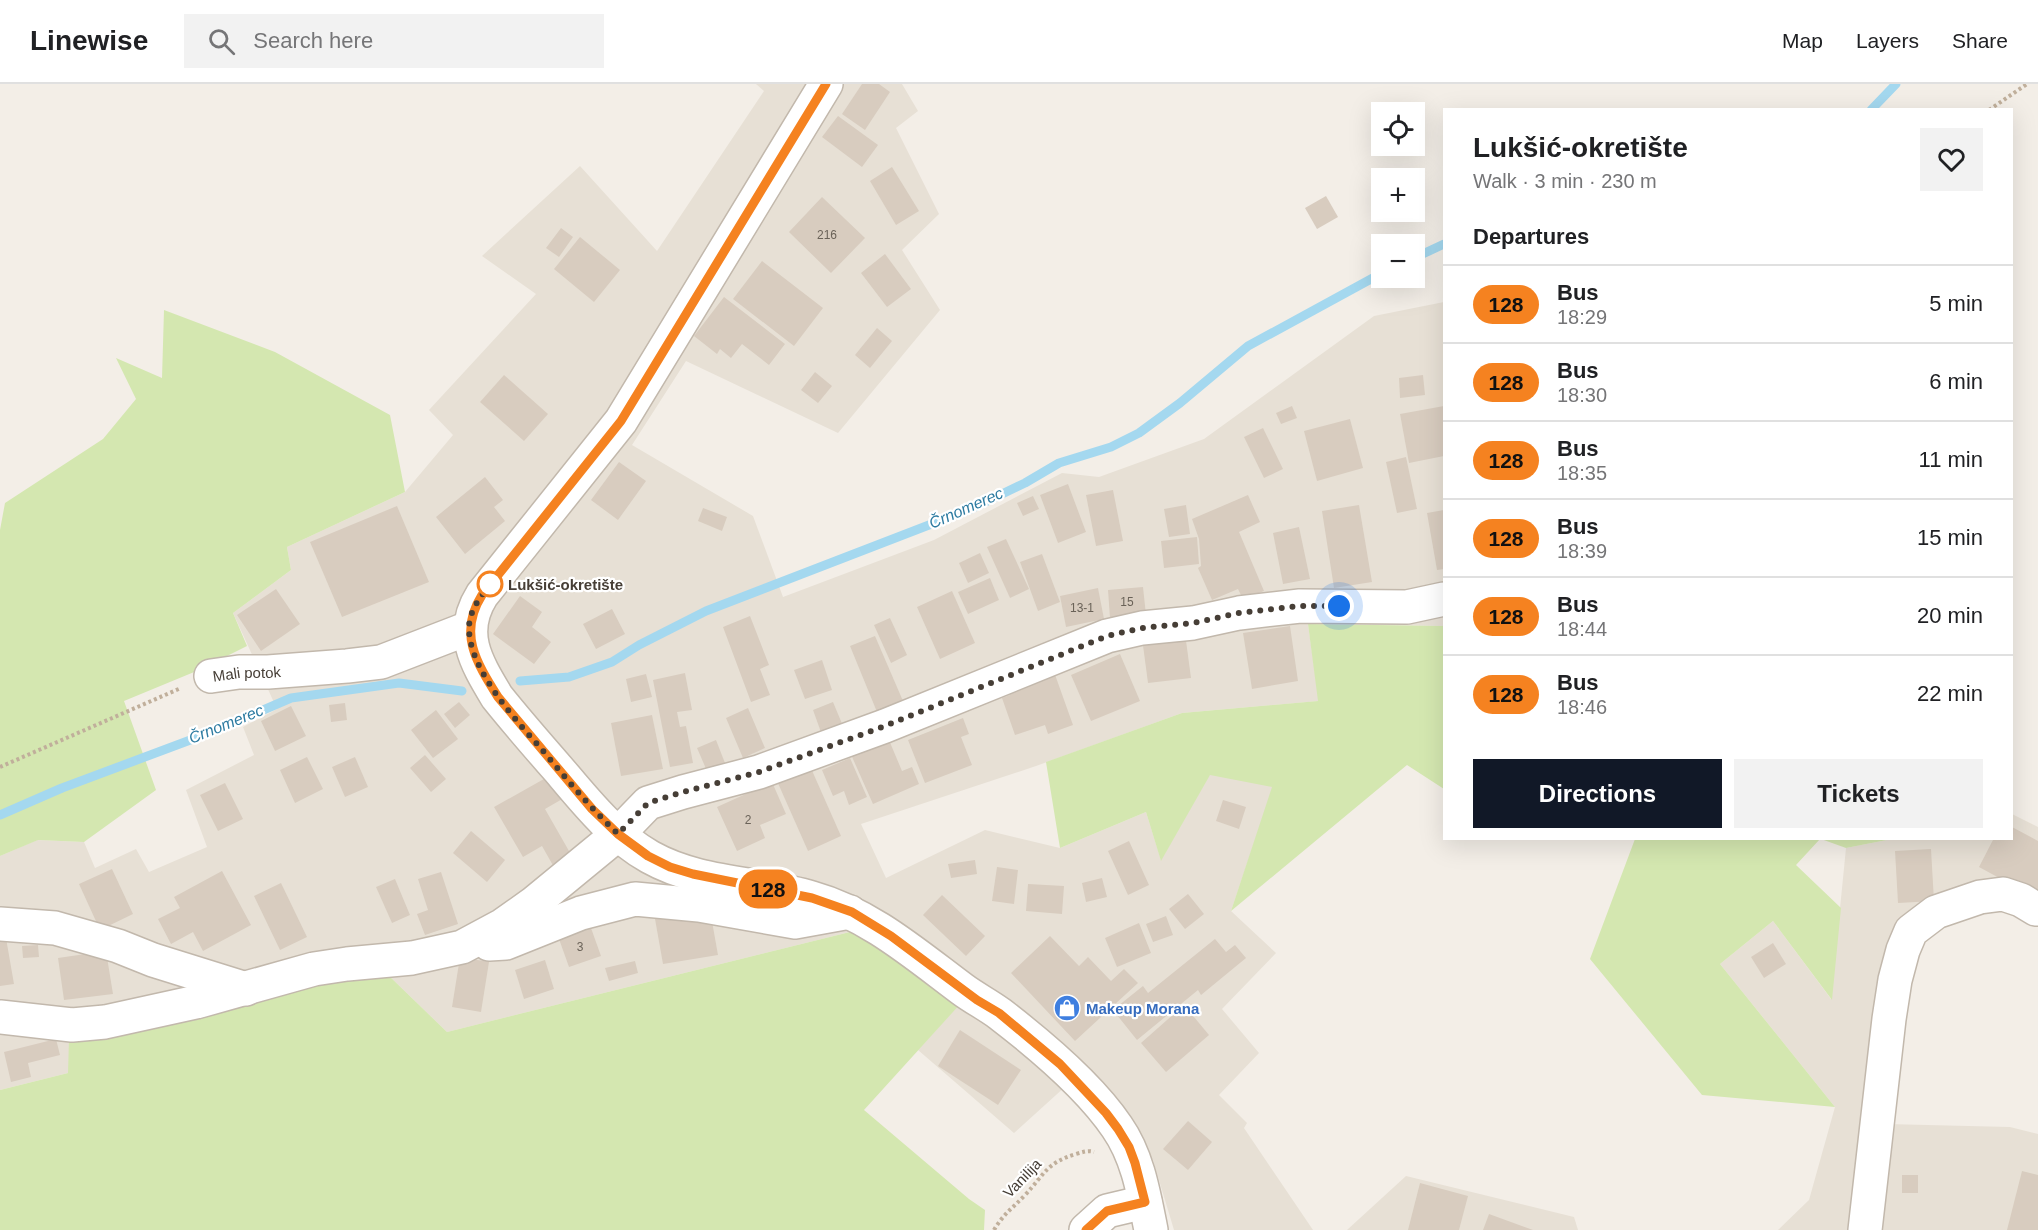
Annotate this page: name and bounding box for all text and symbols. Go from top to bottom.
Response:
search box [184,14,604,68]
text: Linewise [30,25,148,56]
icon: search [205,25,238,58]
text: Search here [253,28,373,53]
text: Map [1782,29,1823,52]
text: Layers [1856,29,1919,52]
text: Share [1952,29,2008,52]
map controls [1371,102,1425,288]
button: locate [1371,102,1425,156]
button: heart [1920,128,1983,191]
text: Lukšić-okretište [1473,132,1688,163]
button: + [1371,168,1425,222]
text: Walk · 3 min · 230 m [1473,170,1657,192]
text: Departures [1473,224,1589,249]
house number: 216 [817,228,837,242]
button: − [1371,234,1425,288]
text: Bus [1557,280,1599,305]
text: 5 min [1929,291,1983,316]
text: 128 [1488,293,1524,316]
text: 18:29 [1557,306,1607,328]
text: Bus [1557,358,1599,383]
text: 6 min [1929,369,1983,394]
text: 128 [1488,371,1524,394]
text: 18:30 [1557,384,1607,406]
text: Bus [1557,436,1599,461]
text: 11 min [1919,447,1983,472]
text: 128 [1488,449,1524,472]
text: 18:35 [1557,462,1607,484]
water label: Črnomerec [926,483,1006,532]
text: Bus [1557,514,1599,539]
text: 15 min [1917,525,1983,550]
text: 128 [1488,527,1524,550]
text: 18:39 [1557,540,1607,562]
marker: Lukšić-okretište [477,571,503,597]
place label: Lukšić-okretište [508,576,623,593]
your location [1324,591,1354,621]
text: Bus [1557,592,1599,617]
house number: 15 [1120,595,1134,609]
house number: 13-1 [1070,601,1094,615]
text: 20 min [1917,603,1983,628]
text: 128 [1488,605,1524,628]
text: 18:44 [1557,618,1607,640]
street label: Mali potok [212,663,282,684]
text: Bus [1557,670,1599,695]
text: 22 min [1917,681,1983,706]
text: 128 [1488,683,1524,706]
text: 18:46 [1557,696,1607,718]
water label: Črnomerec [186,700,266,747]
button: Directions [1473,759,1722,828]
button: Tickets [1734,759,1983,828]
house number: 2 [745,813,752,827]
line badge: 128 [734,870,802,908]
text: 128 [750,878,786,901]
house number: 3 [577,940,584,954]
shop icon: Makeup Morana [1052,993,1082,1023]
place label: Makeup Morana [1086,1000,1200,1017]
street label: Vanilija [999,1155,1045,1201]

